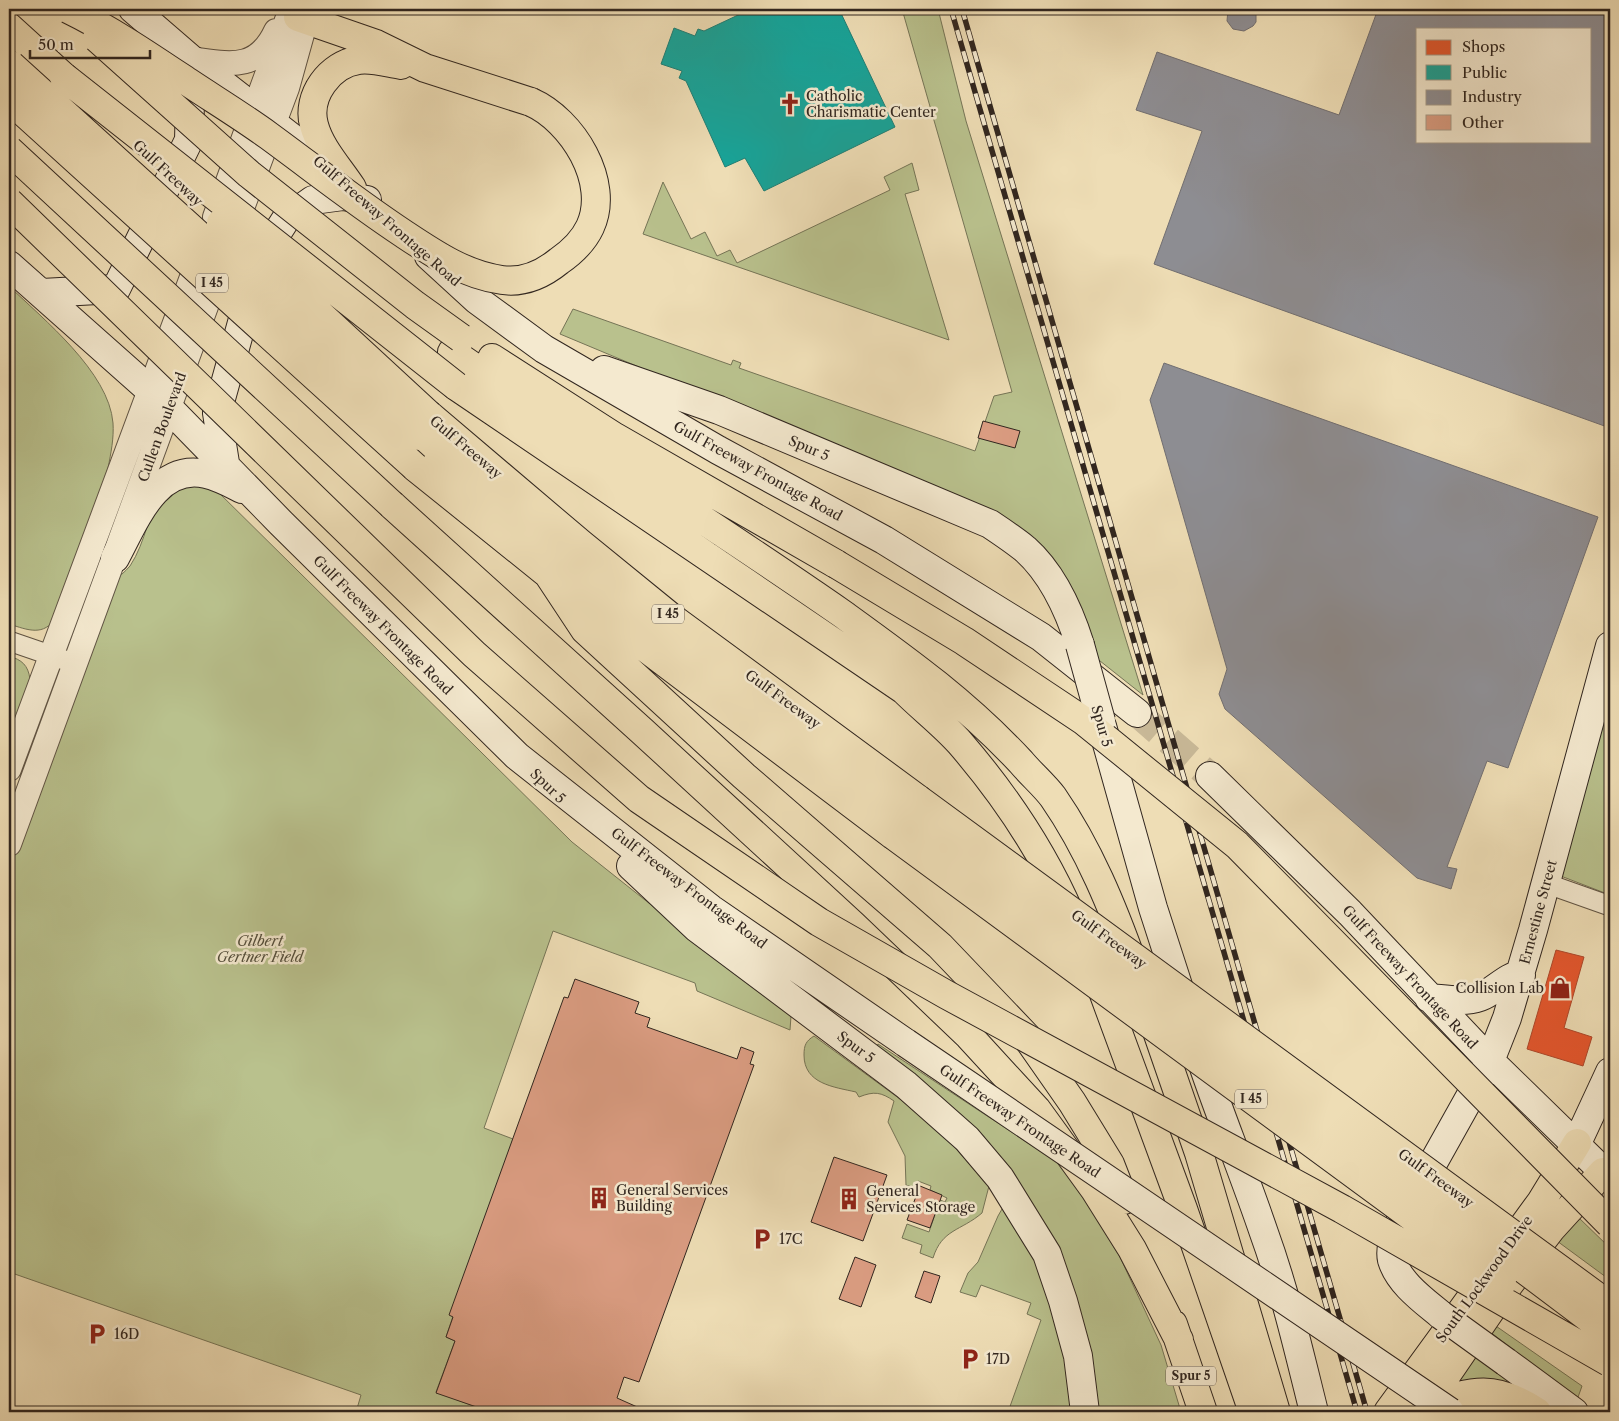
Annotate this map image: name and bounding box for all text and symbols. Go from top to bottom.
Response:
scale bar [30,28,150,60]
legend [1416,28,1592,142]
text: 50 m [38,35,74,54]
text: Shops [1462,37,1505,56]
text: Public [1462,63,1507,82]
place label: Catholic Charismatic Center [806,87,936,121]
text: Industry [1462,87,1522,106]
church icon: Catholic Charismatic Center [777,91,803,117]
text: Other [1462,113,1505,132]
street label: Gulf Freeway [129,136,207,210]
street label: Gulf Freeway Frontage Road [309,152,465,291]
road number: I 45 [196,274,228,292]
street label: Cullen Boulevard [134,369,190,484]
street label: Gulf Freeway [426,411,506,483]
street label: Gulf Freeway Frontage Road [670,417,846,525]
street label: Spur 5 [786,431,832,465]
street label: Gulf Freeway Frontage Road [309,551,457,699]
road number: I 45 [652,604,684,624]
street label: Gulf Freeway [742,666,824,733]
street label: Spur 5 [1087,703,1117,749]
street label: Spur 5 [526,765,570,807]
street label: Gulf Freeway Frontage Road [608,824,771,953]
street label: Ernestine Street [1515,858,1561,966]
street label: Gulf Freeway Frontage Road [1339,901,1482,1053]
street label: Gulf Freeway [1068,906,1150,973]
park label: Gilbert Gertner Field [217,932,305,966]
shop icon: Collision Lab [1547,975,1573,1001]
place label: Collision Lab [1456,979,1544,997]
street label: Spur 5 [834,1027,878,1067]
street label: Gulf Freeway Frontage Road [936,1060,1104,1182]
road number: I 45 [1235,1090,1267,1108]
street label: Gulf Freeway [1395,1145,1477,1212]
place label: General Services Building [616,1181,728,1215]
place label: General Services Storage [866,1182,975,1216]
building icon: General Services Building [586,1185,612,1211]
building icon: General Services Storage [836,1186,862,1212]
street label: South Lockwood Drive [1432,1212,1536,1346]
parking icon: 17C [749,1226,775,1252]
place label: 17C [779,1230,803,1248]
parking icon: 16D [84,1321,110,1347]
place label: 16D [114,1325,139,1343]
parking icon: 17D [957,1346,983,1372]
place label: 17D [986,1350,1010,1368]
road number: Spur 5 [1166,1366,1216,1385]

